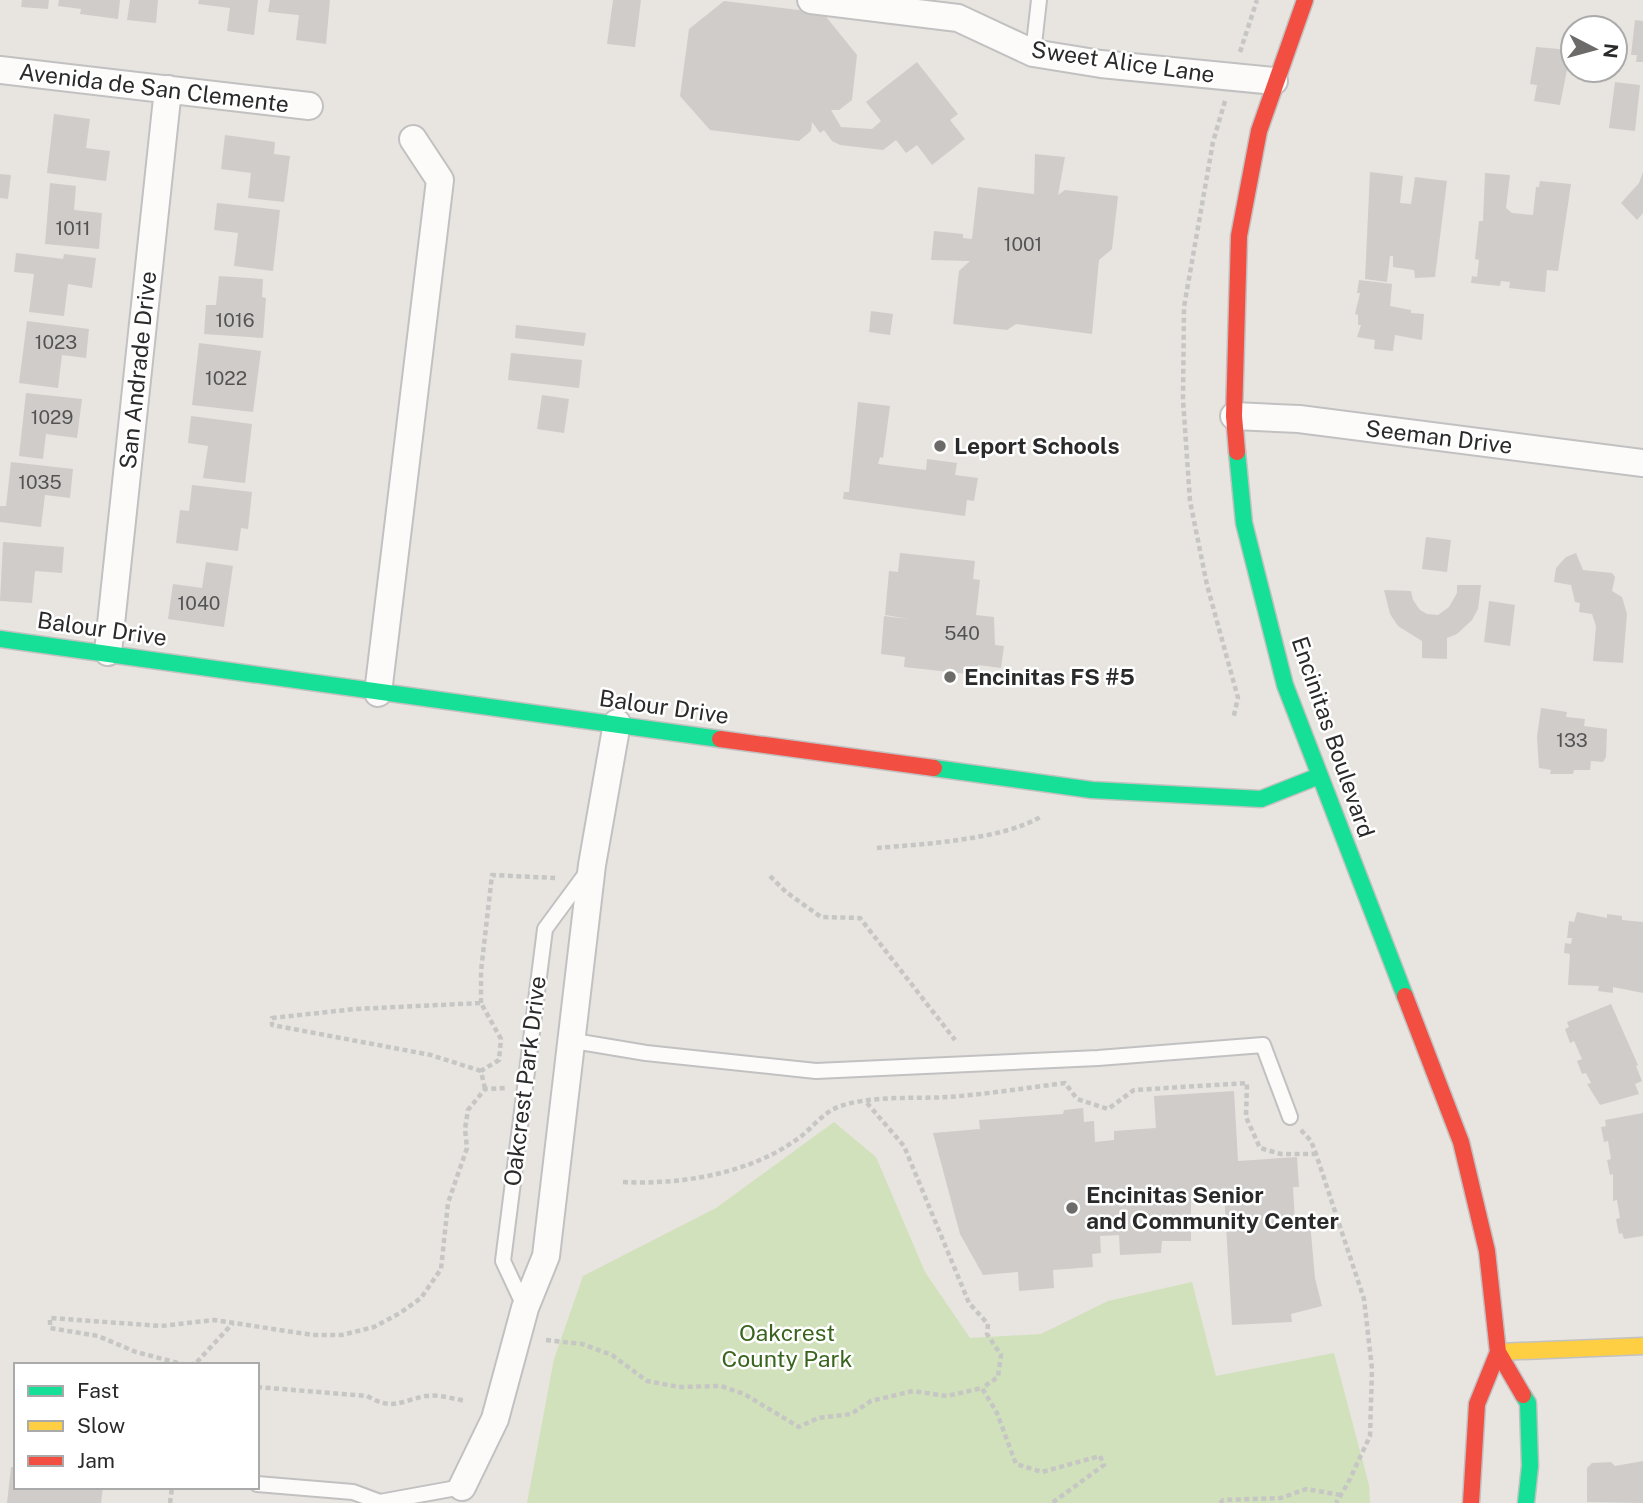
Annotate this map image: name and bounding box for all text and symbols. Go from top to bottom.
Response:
north arrow [1559,14,1629,84]
street label: Sweet Alice Lane [1030,35,1217,88]
text: N [1599,42,1623,59]
street label: Avenida de San Clemente [18,58,291,117]
house number: 1011 [56,217,90,239]
house number: 1001 [1004,233,1042,255]
street label: San Andrade Drive [114,270,161,470]
house number: 1016 [216,309,254,331]
house number: 1023 [35,331,77,353]
house number: 1022 [205,367,247,389]
house number: 1029 [31,406,73,428]
street label: Seeman Drive [1364,414,1514,459]
place label: Leport Schools [954,432,1120,459]
marker: Leport Schools [932,438,948,454]
house number: 1035 [18,471,62,493]
house number: 1040 [178,592,220,614]
street label: Balour Drive [36,606,169,651]
house number: 540 [944,622,980,644]
street label: Encinitas Boulevard [1286,633,1381,841]
place label: Encinitas FS #5 [964,663,1135,690]
marker: Encinitas FS #5 [942,669,958,685]
street label: Balour Drive [598,684,731,729]
house number: 133 [1556,729,1588,751]
street label: Oakcrest Park Drive [498,974,551,1188]
place label: Encinitas Senior and Community Center [1086,1181,1339,1234]
marker: Encinitas Senior and Community Center [1064,1200,1080,1216]
park label: Oakcrest County Park [722,1319,853,1372]
legend [14,1363,259,1489]
text: Fast [77,1378,119,1403]
text: Slow [77,1413,125,1438]
text: Jam [77,1448,115,1473]

